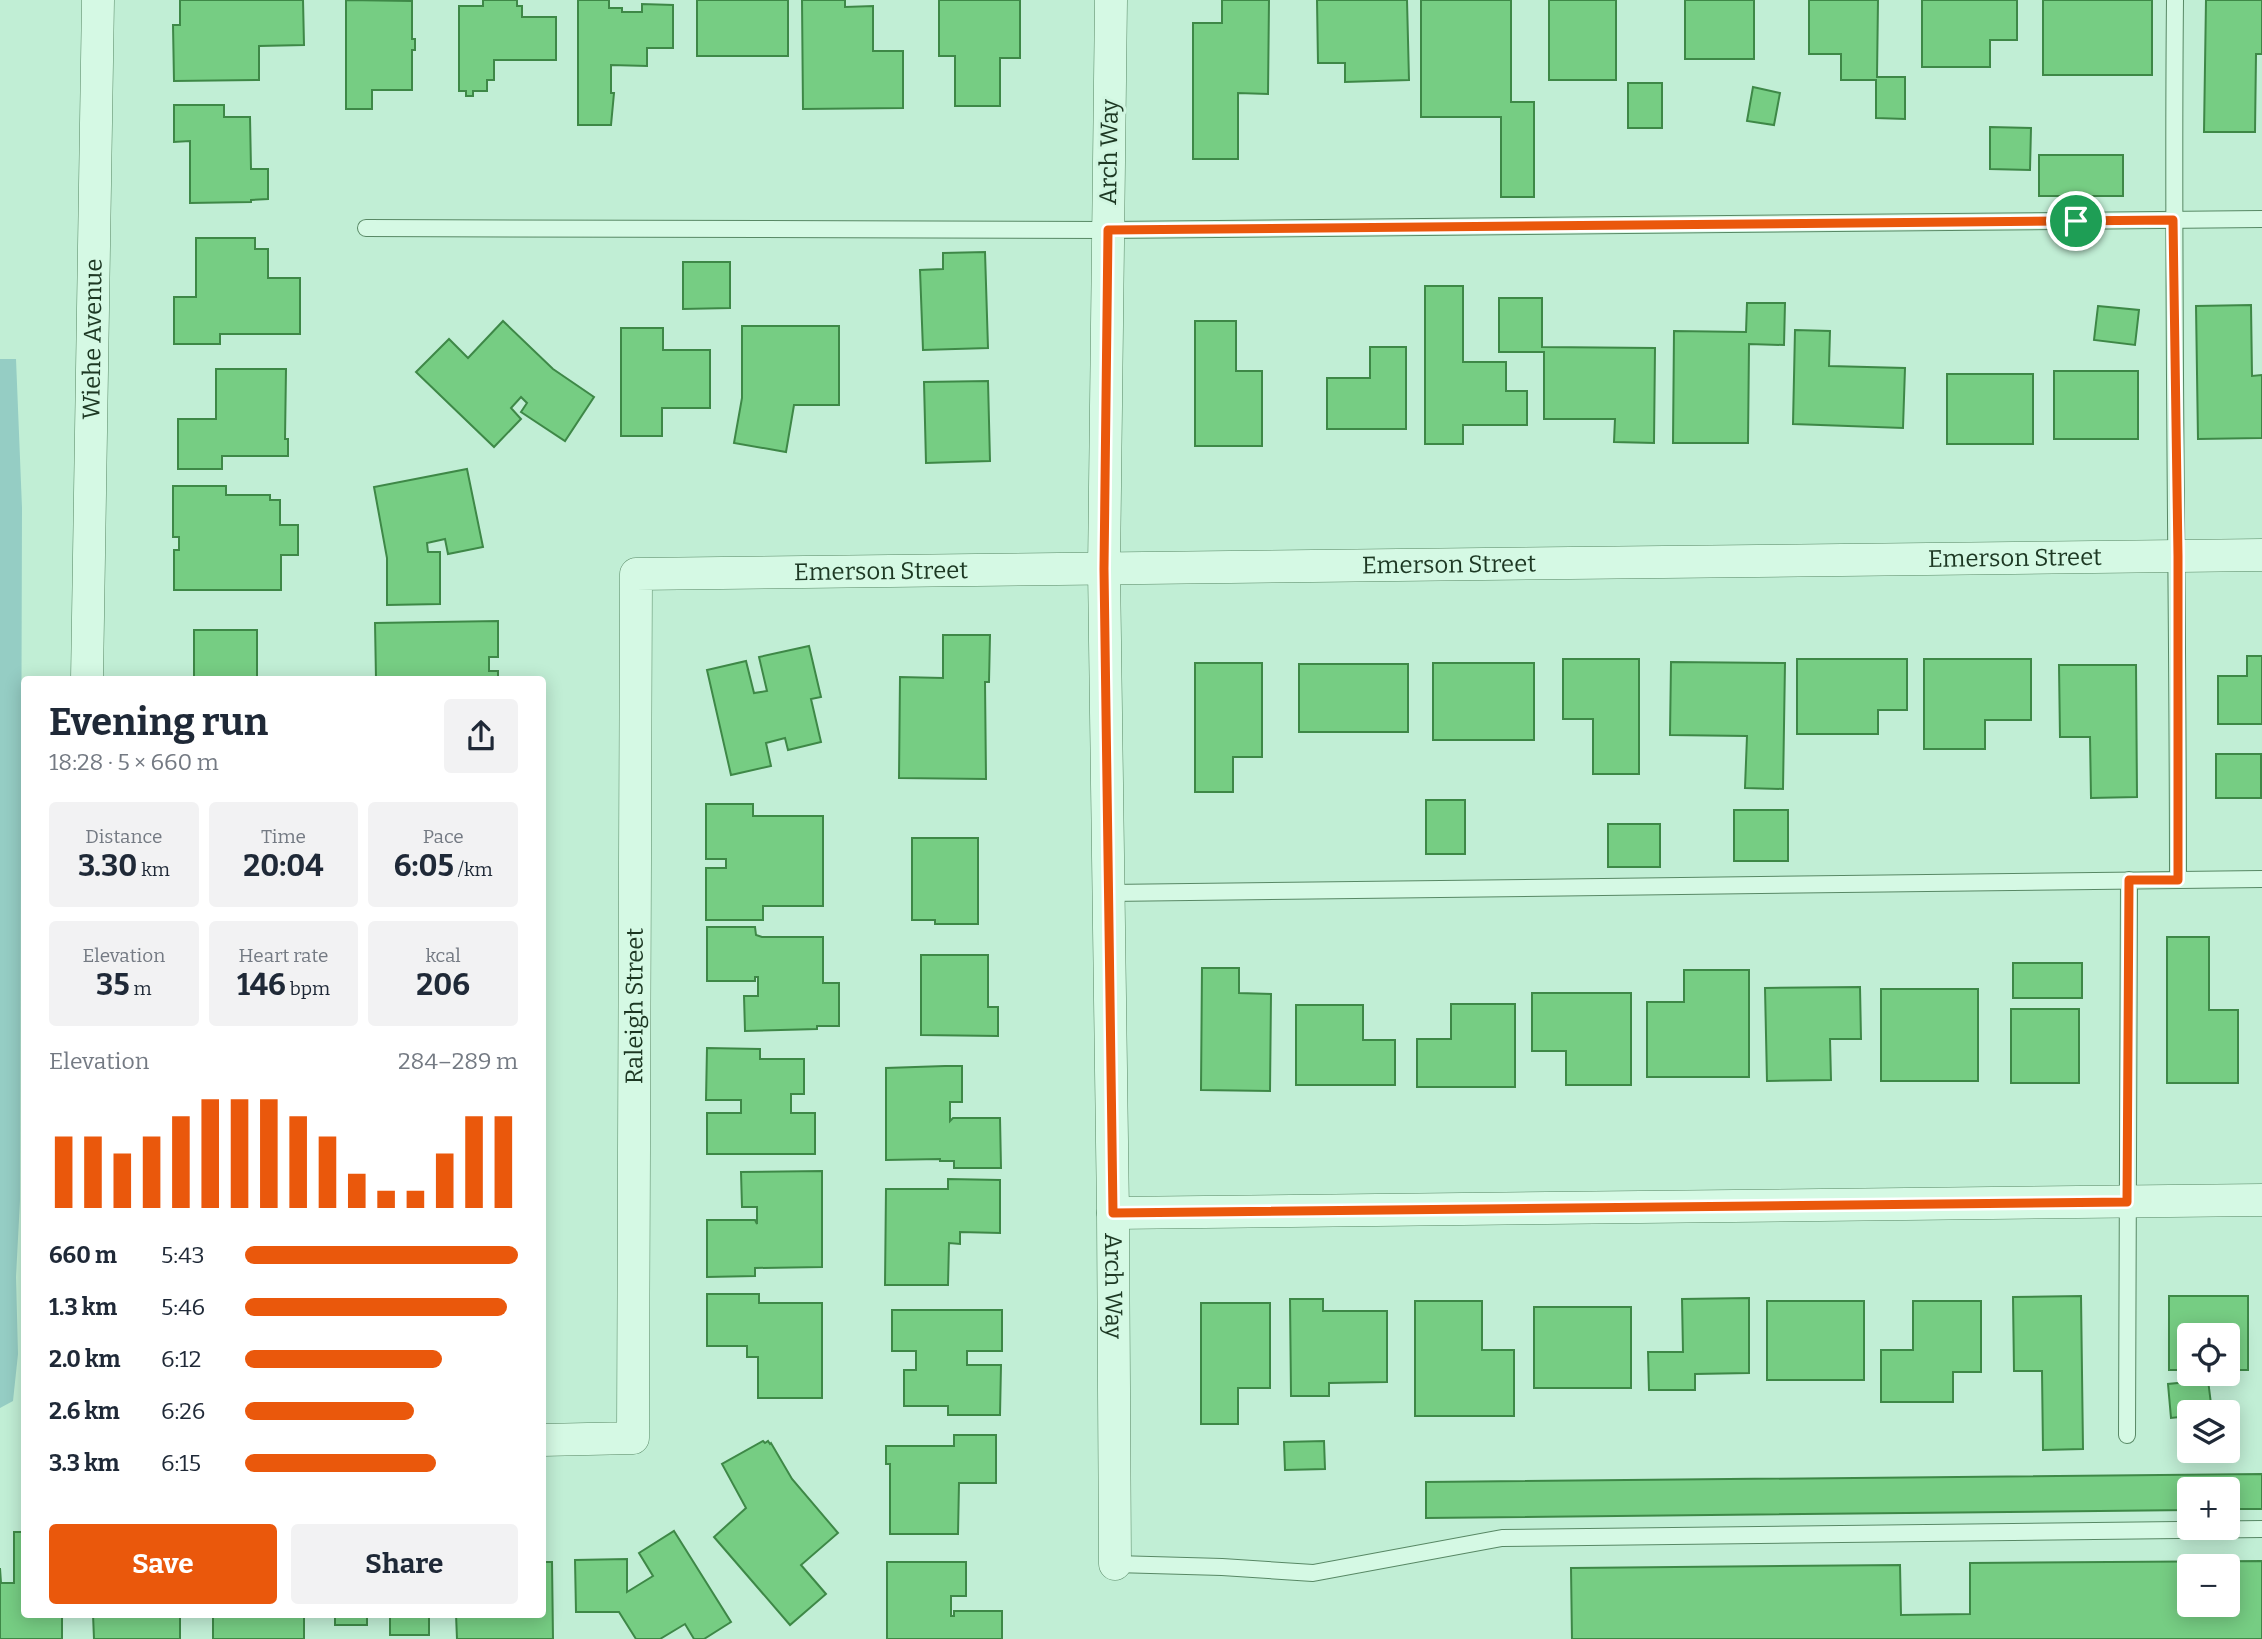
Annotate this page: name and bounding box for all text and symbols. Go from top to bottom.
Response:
street label: Arch Way [1094,99,1124,205]
pin [2046,191,2106,251]
icon: arrive [2057,202,2095,240]
street label: Wiehe Avenue [77,258,108,420]
street label: Emerson Street [1928,543,2102,573]
street label: Emerson Street [1362,549,1536,580]
street label: Emerson Street [794,556,968,586]
text: Evening run [49,699,268,745]
button: share [444,699,518,773]
text: 18:28 · 5 × 660 m [49,748,219,776]
text: Distance [85,825,162,848]
text: Time [261,825,306,848]
text: Pace [423,825,464,848]
text: 3.30 [78,848,137,884]
text: 20:04 [243,848,324,884]
text: 6:05 [394,848,454,884]
text: km [137,858,170,881]
text: /km [454,858,493,881]
street label: Raleigh Street [620,927,649,1084]
text: Elevation [82,944,165,967]
text: Heart rate [239,944,328,967]
text: kcal [425,944,461,967]
text: 35 [96,967,130,1003]
text: 146 [237,967,286,1003]
text: 206 [416,967,470,1003]
text: m [130,977,152,1000]
text: bpm [286,977,330,1000]
text: Elevation [49,1047,149,1075]
text: 284–289 m [398,1047,518,1075]
street label: Arch Way [1099,1233,1128,1339]
text: 660 m [49,1241,117,1269]
text: 5:43 [161,1241,205,1269]
text: 1.3 km [49,1293,117,1321]
text: 5:46 [161,1293,205,1321]
map controls [2177,1323,2240,1617]
button: locate [2177,1323,2240,1386]
text: 2.0 km [49,1345,120,1373]
text: 6:12 [161,1345,201,1373]
text: 2.6 km [49,1397,120,1425]
text: 6:26 [161,1397,205,1425]
button: layers [2177,1400,2240,1463]
text: 3.3 km [49,1449,119,1477]
text: 6:15 [161,1449,201,1477]
button: + [2177,1477,2240,1540]
button: Save [49,1524,277,1604]
button: Share [291,1524,518,1604]
button: − [2177,1554,2240,1617]

